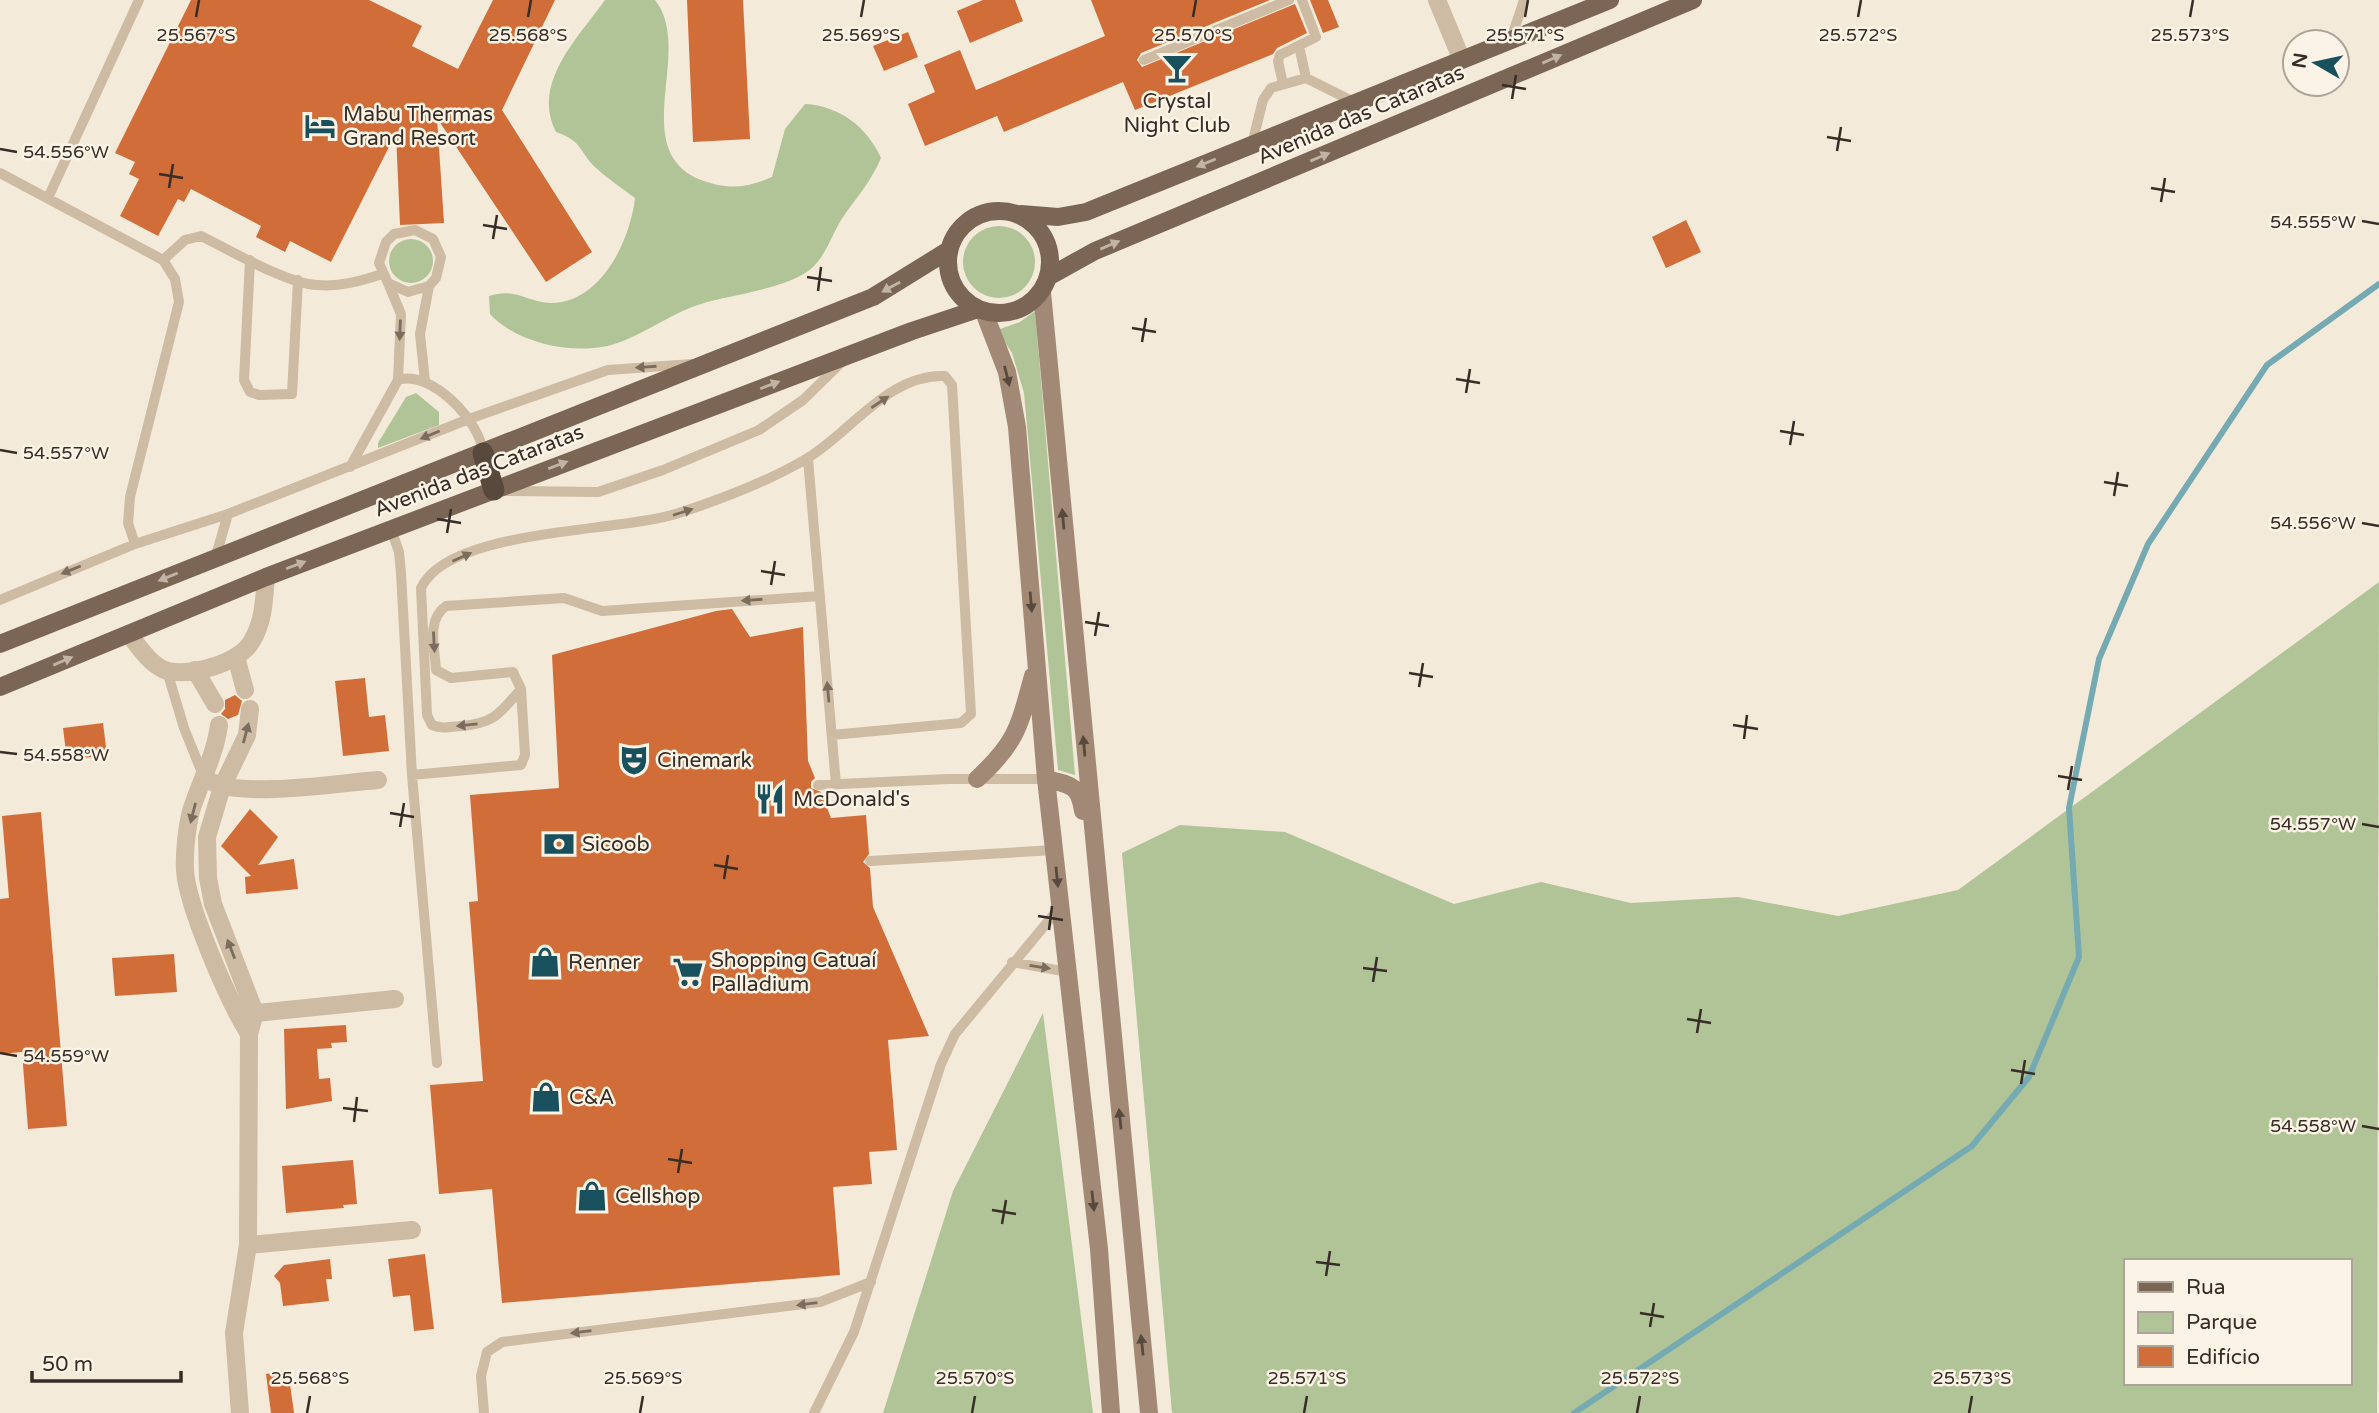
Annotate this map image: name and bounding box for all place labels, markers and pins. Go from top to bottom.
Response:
bar icon: Crystal Night Club [1160,51,1194,85]
place label: Crystal Night Club [1123,89,1231,138]
place label: Mabu Thermas Grand Resort [343,102,493,151]
hotel icon: Mabu Thermas Grand Resort [303,109,337,143]
theatre icon: Cinemark [617,743,651,777]
place label: Cinemark [657,748,752,773]
restaurant icon: McDonald's [753,782,787,816]
place label: McDonald's [793,787,910,812]
bank icon: Sicoob [542,827,576,861]
place label: Sicoob [582,832,650,857]
shop icon: Renner [528,945,562,979]
place label: Shopping Catuaí Palladium [711,948,877,997]
place label: Renner [568,950,640,975]
supermarket icon: Shopping Catuaí Palladium [671,955,705,989]
shop icon: C&A [529,1080,563,1114]
place label: C&A [569,1085,615,1110]
shop icon: Cellshop [575,1179,609,1213]
place label: Cellshop [615,1184,701,1209]

